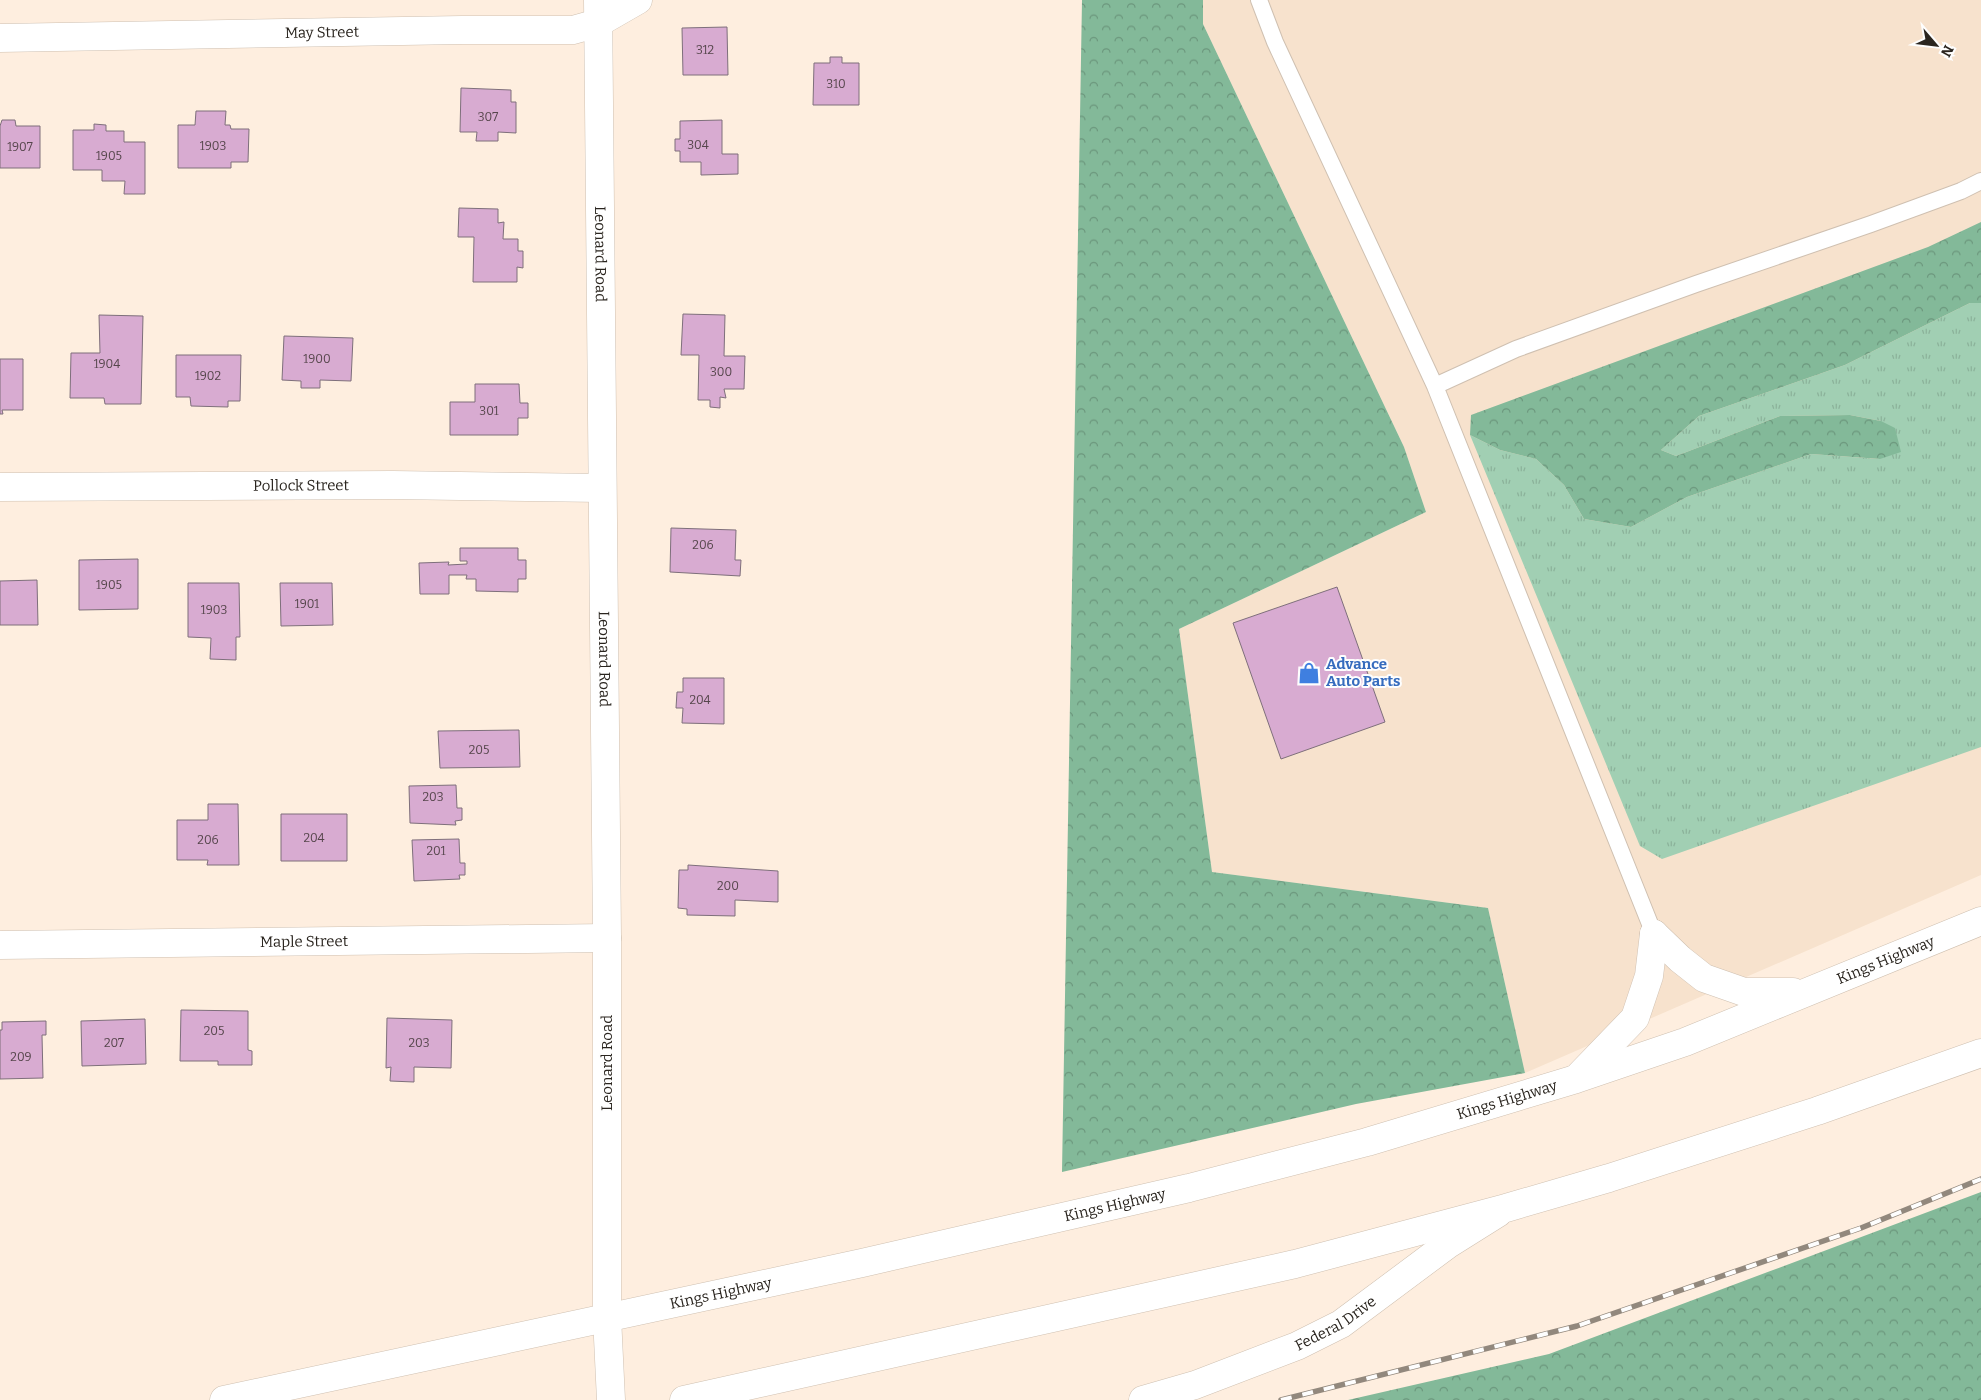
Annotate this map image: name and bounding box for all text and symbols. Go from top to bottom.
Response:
north arrow [1911,20,1961,70]
street label: May Street [285,23,360,42]
text: N [1937,42,1957,60]
house number: 312 [696,43,714,57]
house number: 310 [826,77,846,91]
house number: 307 [478,110,498,124]
house number: 304 [687,138,709,152]
house number: 1903 [200,139,226,153]
house number: 1907 [7,140,33,154]
house number: 1905 [96,149,122,163]
street label: Leonard Road [591,206,610,302]
house number: 1900 [303,352,331,366]
house number: 1904 [94,357,120,371]
house number: 300 [710,365,732,379]
house number: 1902 [195,369,221,383]
house number: 301 [479,404,499,418]
street label: Pollock Street [253,476,350,495]
house number: 206 [692,538,714,552]
house number: 1905 [96,578,122,592]
house number: 1901 [295,597,319,611]
house number: 1903 [201,603,227,617]
street label: Leonard Road [595,611,614,707]
place label: Advance Auto Parts [1326,655,1400,690]
shop icon: Advance Auto Parts [1296,660,1322,686]
house number: 204 [689,693,711,707]
house number: 205 [469,743,489,757]
house number: 203 [422,790,444,804]
house number: 204 [303,831,325,845]
house number: 206 [197,833,219,847]
house number: 201 [426,844,446,858]
house number: 200 [717,879,739,893]
street label: Maple Street [260,932,349,951]
street label: Kings Highway [1834,932,1937,988]
street label: Leonard Road [598,1015,616,1111]
house number: 205 [204,1024,224,1038]
house number: 207 [104,1036,124,1050]
house number: 203 [408,1036,430,1050]
house number: 209 [10,1050,32,1064]
street label: Kings Highway [1455,1076,1559,1123]
street label: Kings Highway [1062,1185,1168,1225]
street label: Kings Highway [668,1274,773,1313]
street label: Federal Drive [1292,1292,1380,1355]

